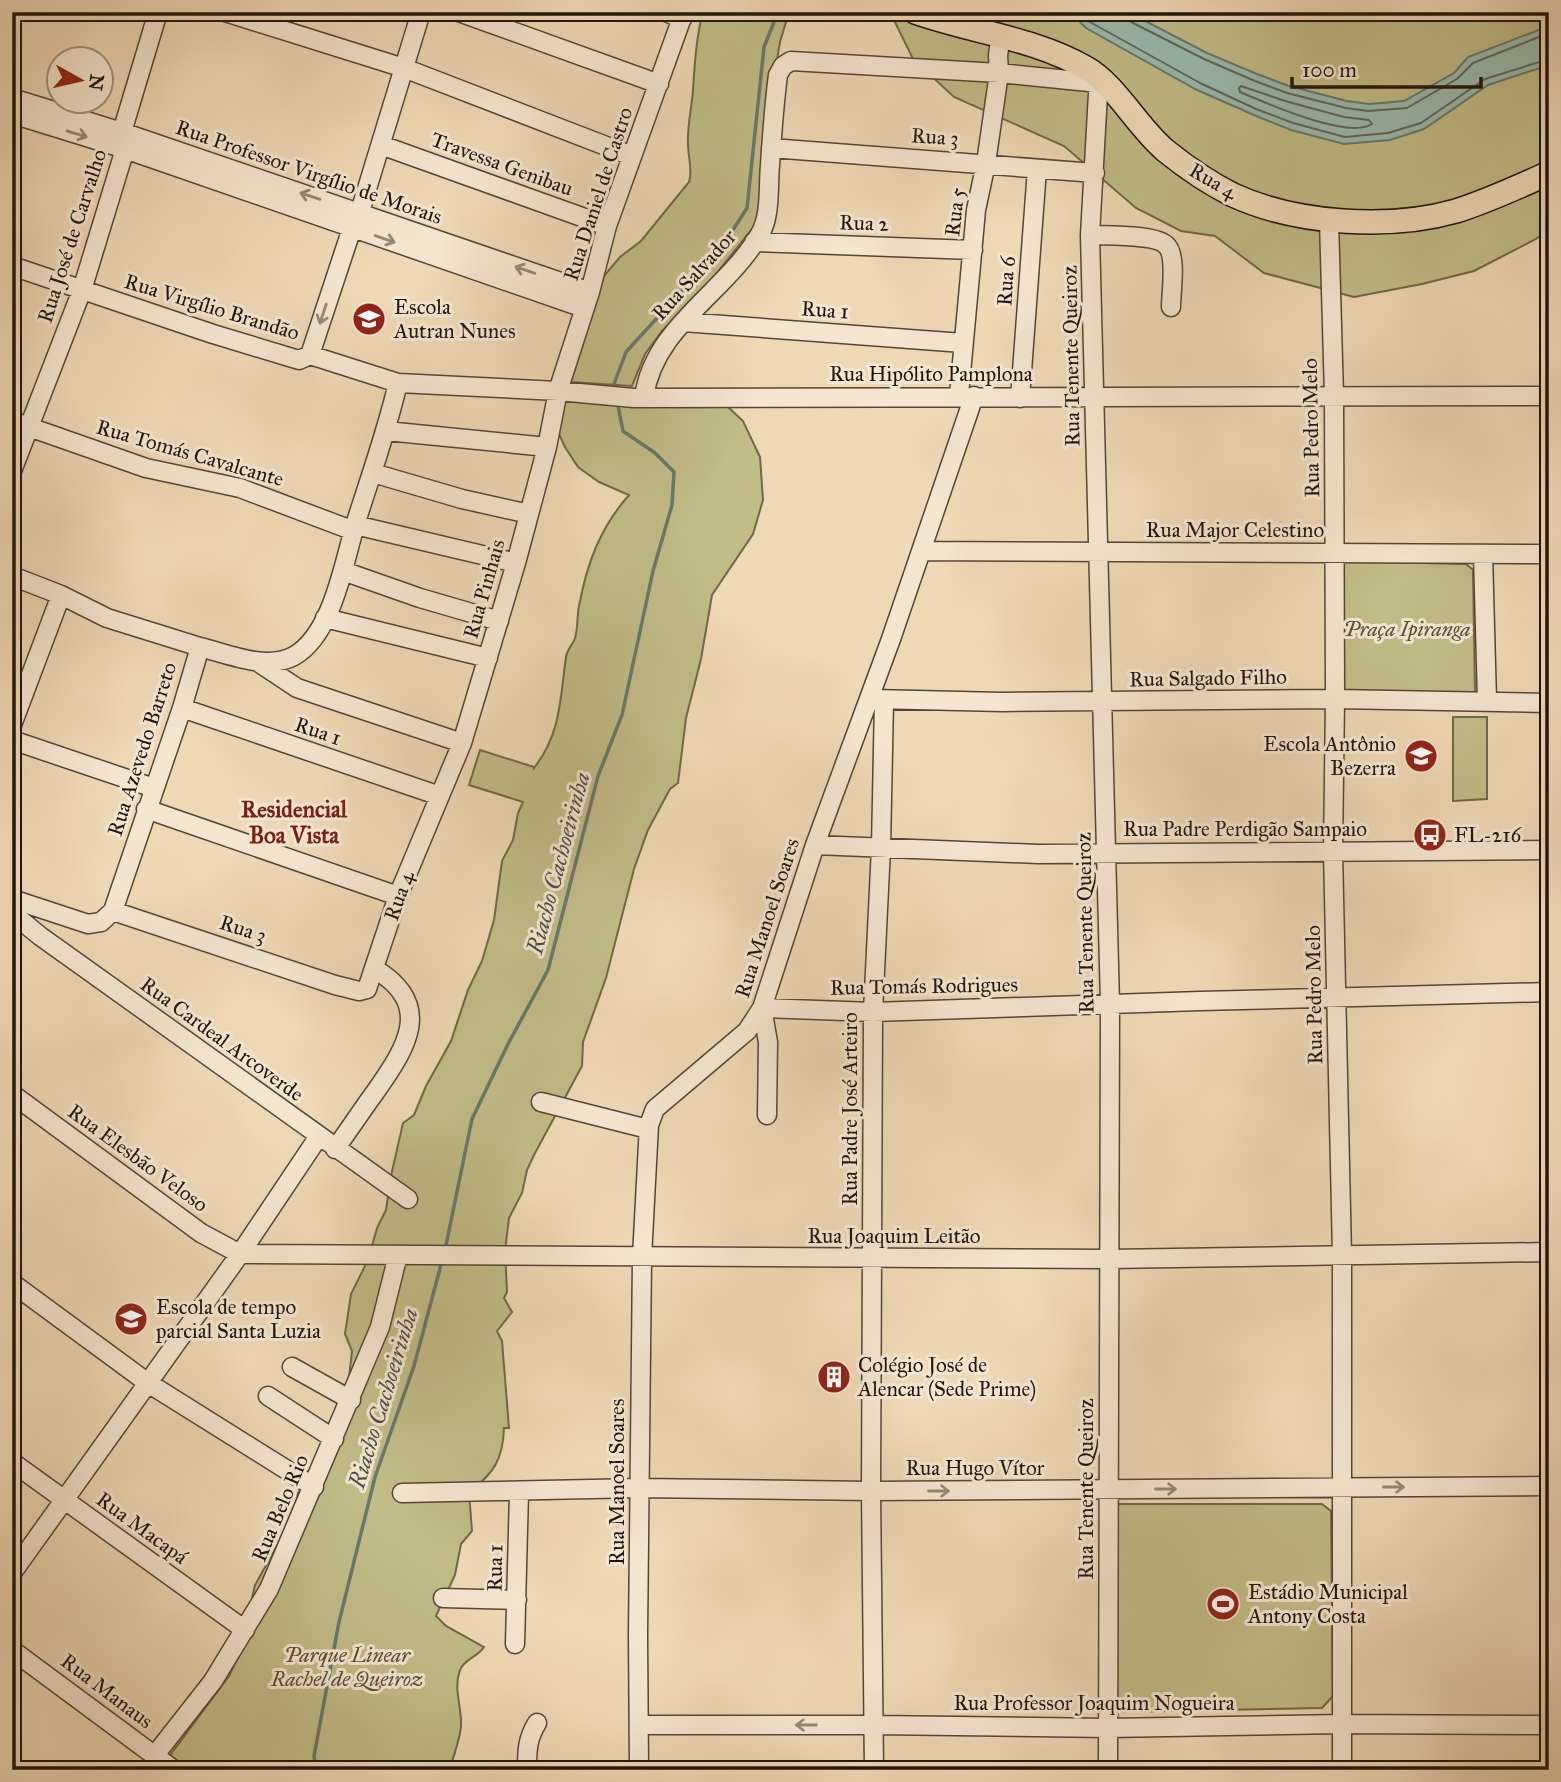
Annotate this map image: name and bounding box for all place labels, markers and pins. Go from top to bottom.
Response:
place label: Escola Autran Nunes [393,294,516,344]
school or university icon: Escola Autran Nunes [350,300,388,338]
place label: Escola Antônio Bezerra [1263,731,1396,781]
school or university icon: Escola Antônio Bezerra [1402,737,1440,775]
bus stop icon: FL-216 [1411,816,1449,854]
place label: FL-216 [1454,822,1522,848]
place label: Escola de tempo parcial Santa Luzia [155,1294,321,1344]
school or university icon: Escola de tempo parcial Santa Luzia [112,1300,150,1338]
place label: Colégio José de Alencar (Sede Prime) [857,1352,1036,1402]
building icon: Colégio José de Alencar (Sede Prime) [815,1358,853,1396]
place label: Estádio Municipal Antony Costa [1247,1579,1408,1629]
sports icon: Estádio Municipal Antony Costa [1204,1585,1242,1623]

